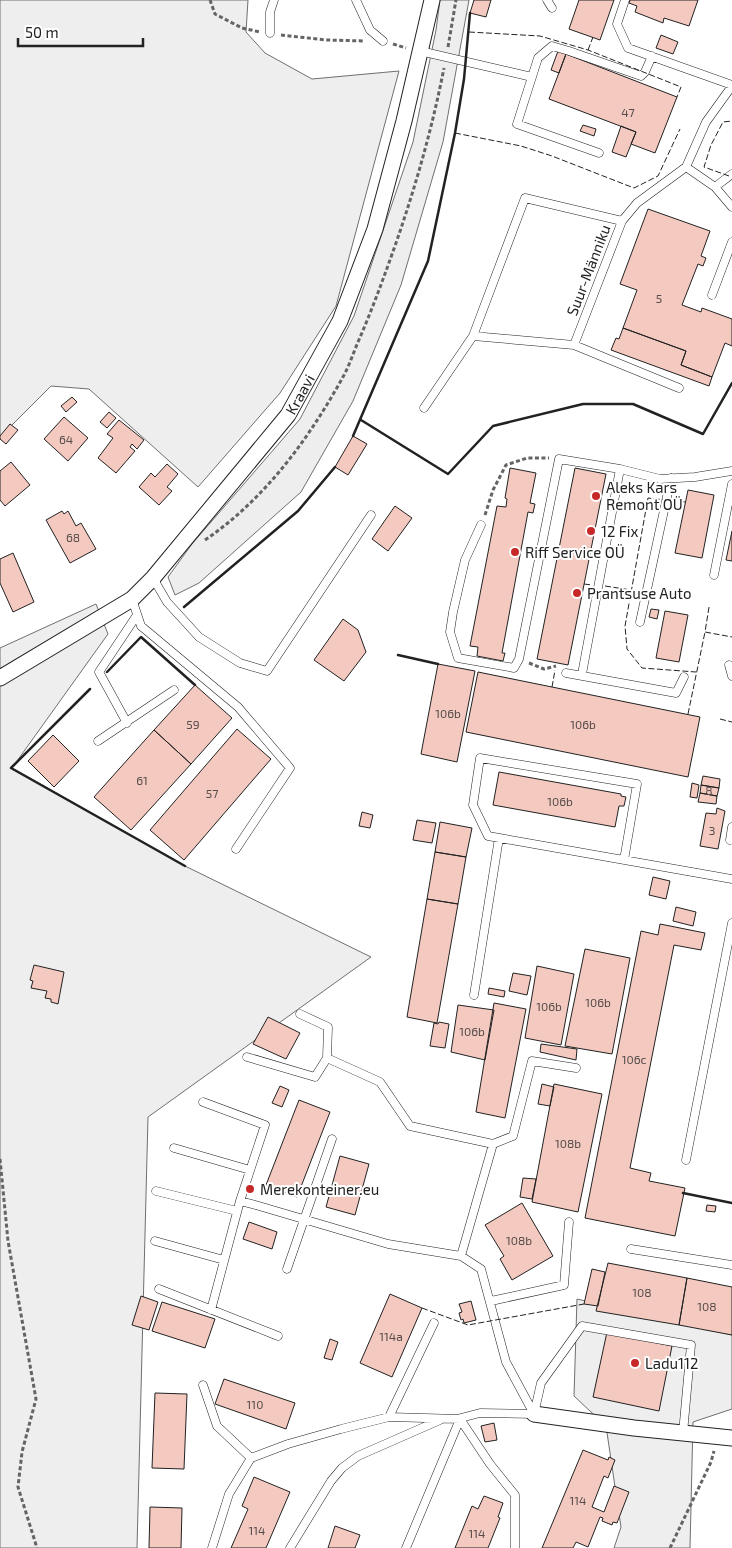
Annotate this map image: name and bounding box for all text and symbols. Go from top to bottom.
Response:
scale bar [18,15,142,47]
text: 50 m [25,23,59,41]
house number: 47 [621,105,635,119]
street label: Suur-Männiku [562,222,614,318]
house number: 5 [656,291,662,305]
street label: Kraavi [281,371,318,417]
house number: 64 [59,432,73,446]
place label: Aleks Kars Remont OÜ [606,478,683,513]
marker: Aleks Kars Remont OÜ [590,490,602,502]
place label: 12 Fix [601,522,639,540]
marker: 12 Fix [585,525,597,537]
house number: 68 [66,530,80,544]
place label: Riff Service OÜ [525,543,625,561]
marker: Riff Service OÜ [509,546,521,558]
place label: Prantsuse Auto [587,584,691,602]
marker: Prantsuse Auto [571,587,583,599]
house number: 106b [435,706,461,720]
house number: 59 [186,717,200,731]
house number: 106b [570,717,596,731]
house number: 61 [136,773,148,787]
house number: 8 [705,783,713,797]
house number: 57 [206,786,218,800]
house number: 106b [547,794,573,808]
house number: 3 [709,823,715,837]
house number: 106b [585,995,611,1009]
house number: 106b [536,999,562,1013]
house number: 106b [459,1024,485,1038]
house number: 106c [622,1052,647,1066]
house number: 108b [555,1136,581,1150]
place label: Merekonteiner.eu [260,1180,379,1198]
marker: Merekonteiner.eu [244,1183,256,1195]
house number: 108b [506,1233,532,1247]
house number: 108 [632,1285,652,1299]
house number: 108 [697,1299,717,1313]
house number: 114a [379,1329,403,1343]
place label: Ladu112 [645,1354,698,1372]
marker: Ladu112 [629,1357,641,1369]
house number: 110 [247,1397,263,1411]
house number: 114 [570,1493,586,1507]
house number: 114 [249,1523,265,1537]
house number: 114 [469,1526,485,1540]

